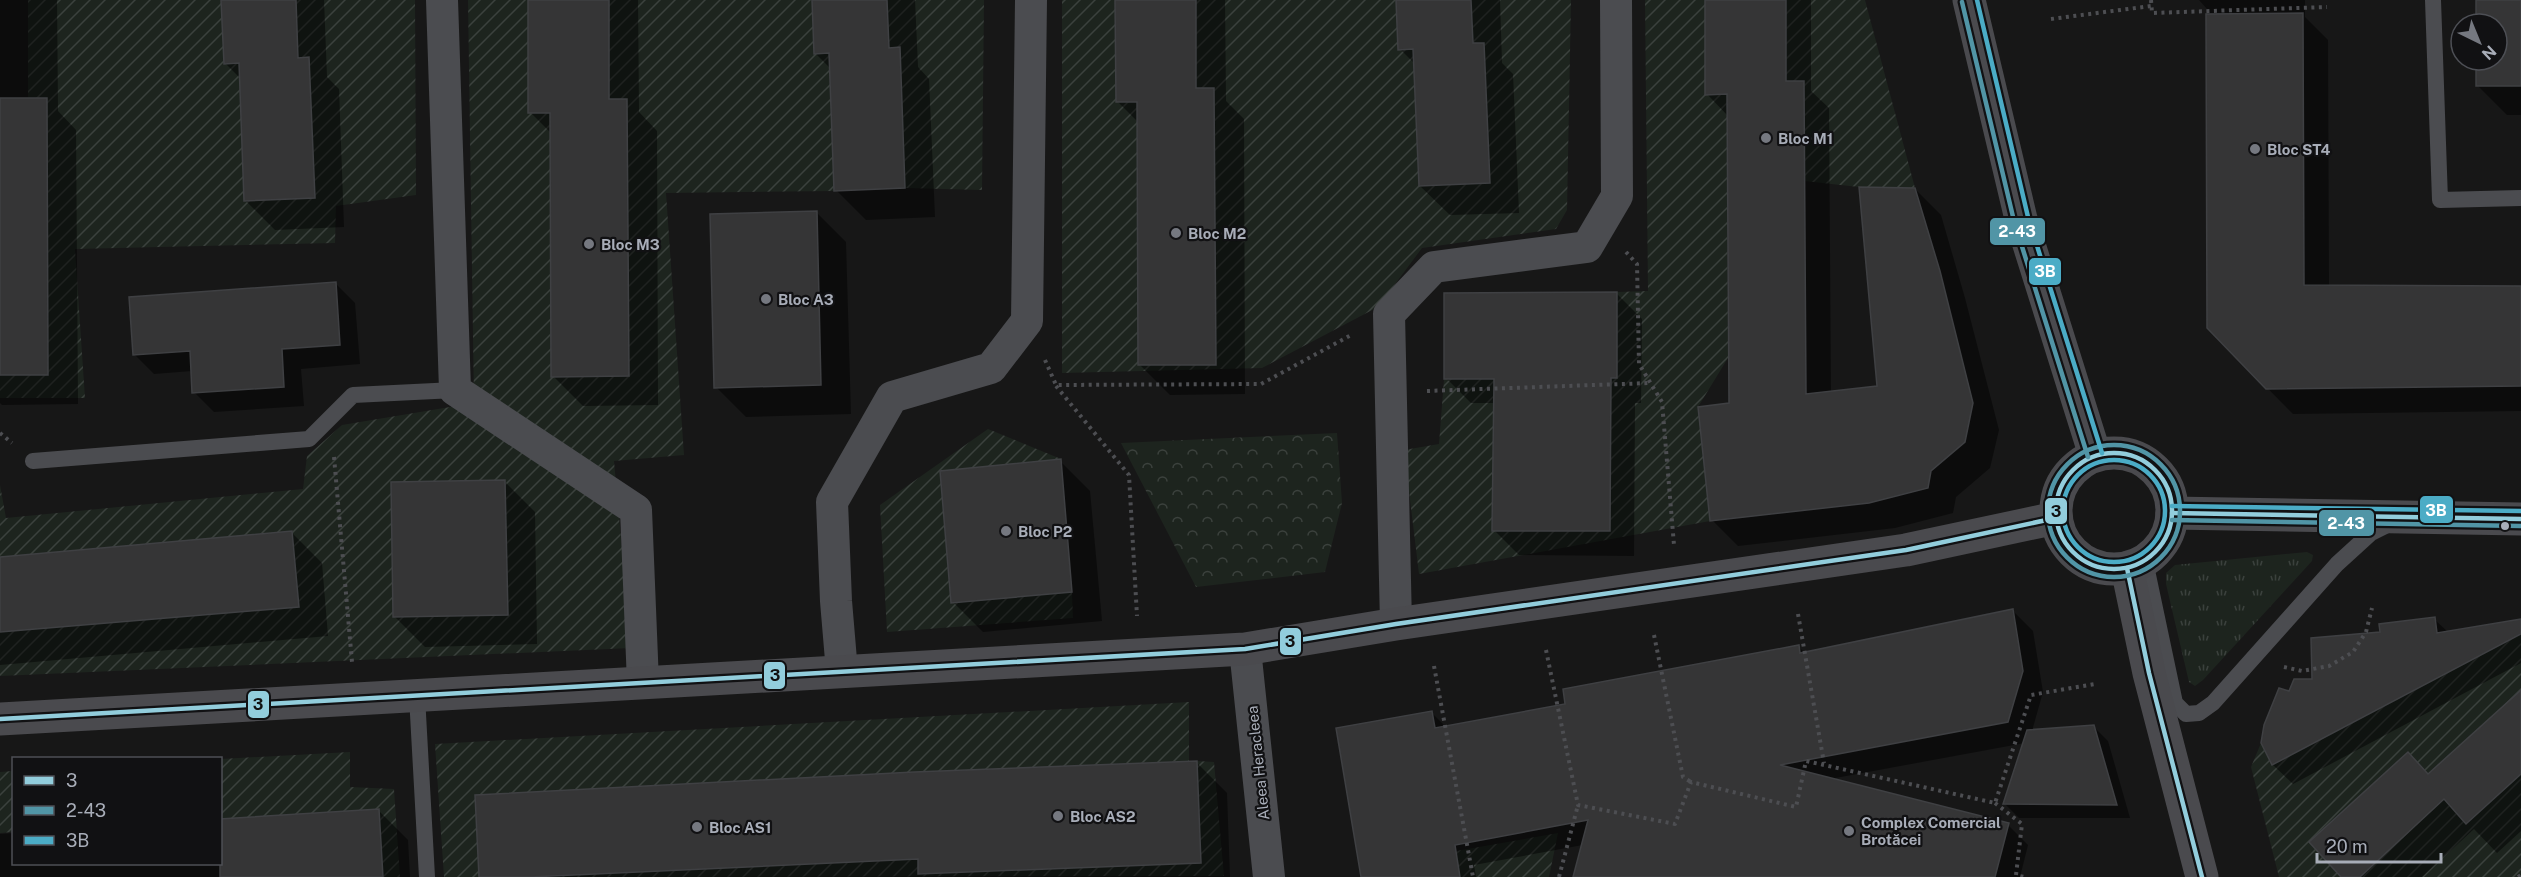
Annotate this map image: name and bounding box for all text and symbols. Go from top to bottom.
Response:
north arrow [2449,12,2509,72]
text: N [2478,41,2500,64]
place label: Bloc M1 [1778,130,1833,147]
marker: Bloc M1 [1759,131,1773,145]
place label: Bloc ST4 [2267,141,2331,158]
marker: Bloc ST4 [2248,142,2262,156]
line badge: 2-43 [1989,217,2046,246]
text: 2-43 [1998,222,2036,241]
place label: Bloc M2 [1188,225,1246,242]
marker: Bloc M2 [1169,226,1183,240]
place label: Bloc M3 [601,236,660,253]
marker: Bloc M3 [582,237,596,251]
line badge: 3B [2028,257,2062,286]
text: 3B [2034,262,2056,281]
place label: Bloc A3 [778,291,834,308]
marker: Bloc A3 [759,292,773,306]
line badge: 3B [2419,495,2454,524]
line badge: 3 [2044,497,2068,525]
text: 3B [2425,501,2447,520]
text: 3 [2051,502,2061,521]
line badge: 2-43 [2318,509,2375,537]
text: 2-43 [2327,514,2365,533]
unlabelled marker [2499,520,2511,532]
place label: Bloc P2 [1018,523,1072,540]
marker: Bloc P2 [999,524,1013,538]
line badge: 3 [1279,627,1302,656]
text: 3 [1285,632,1295,651]
line badge: 3 [763,661,786,690]
text: 3 [770,666,780,685]
line badge: 3 [247,690,270,719]
text: 3 [253,695,263,714]
street label: Aleea Heracleea [1244,705,1272,821]
legend [12,757,222,865]
text: 3 [66,770,77,791]
text: 2-43 [66,800,106,821]
place label: Bloc AS2 [1070,808,1136,825]
marker: Bloc AS2 [1051,809,1065,823]
place label: Complex Comercial Brotăcei [1861,814,2001,848]
place label: Bloc AS1 [709,819,771,836]
marker: Bloc AS1 [690,820,704,834]
marker: Complex Comercial Brotăcei [1842,824,1856,838]
scale bar [2317,826,2442,864]
text: 3B [66,830,89,851]
text: 20 m [2326,836,2368,857]

